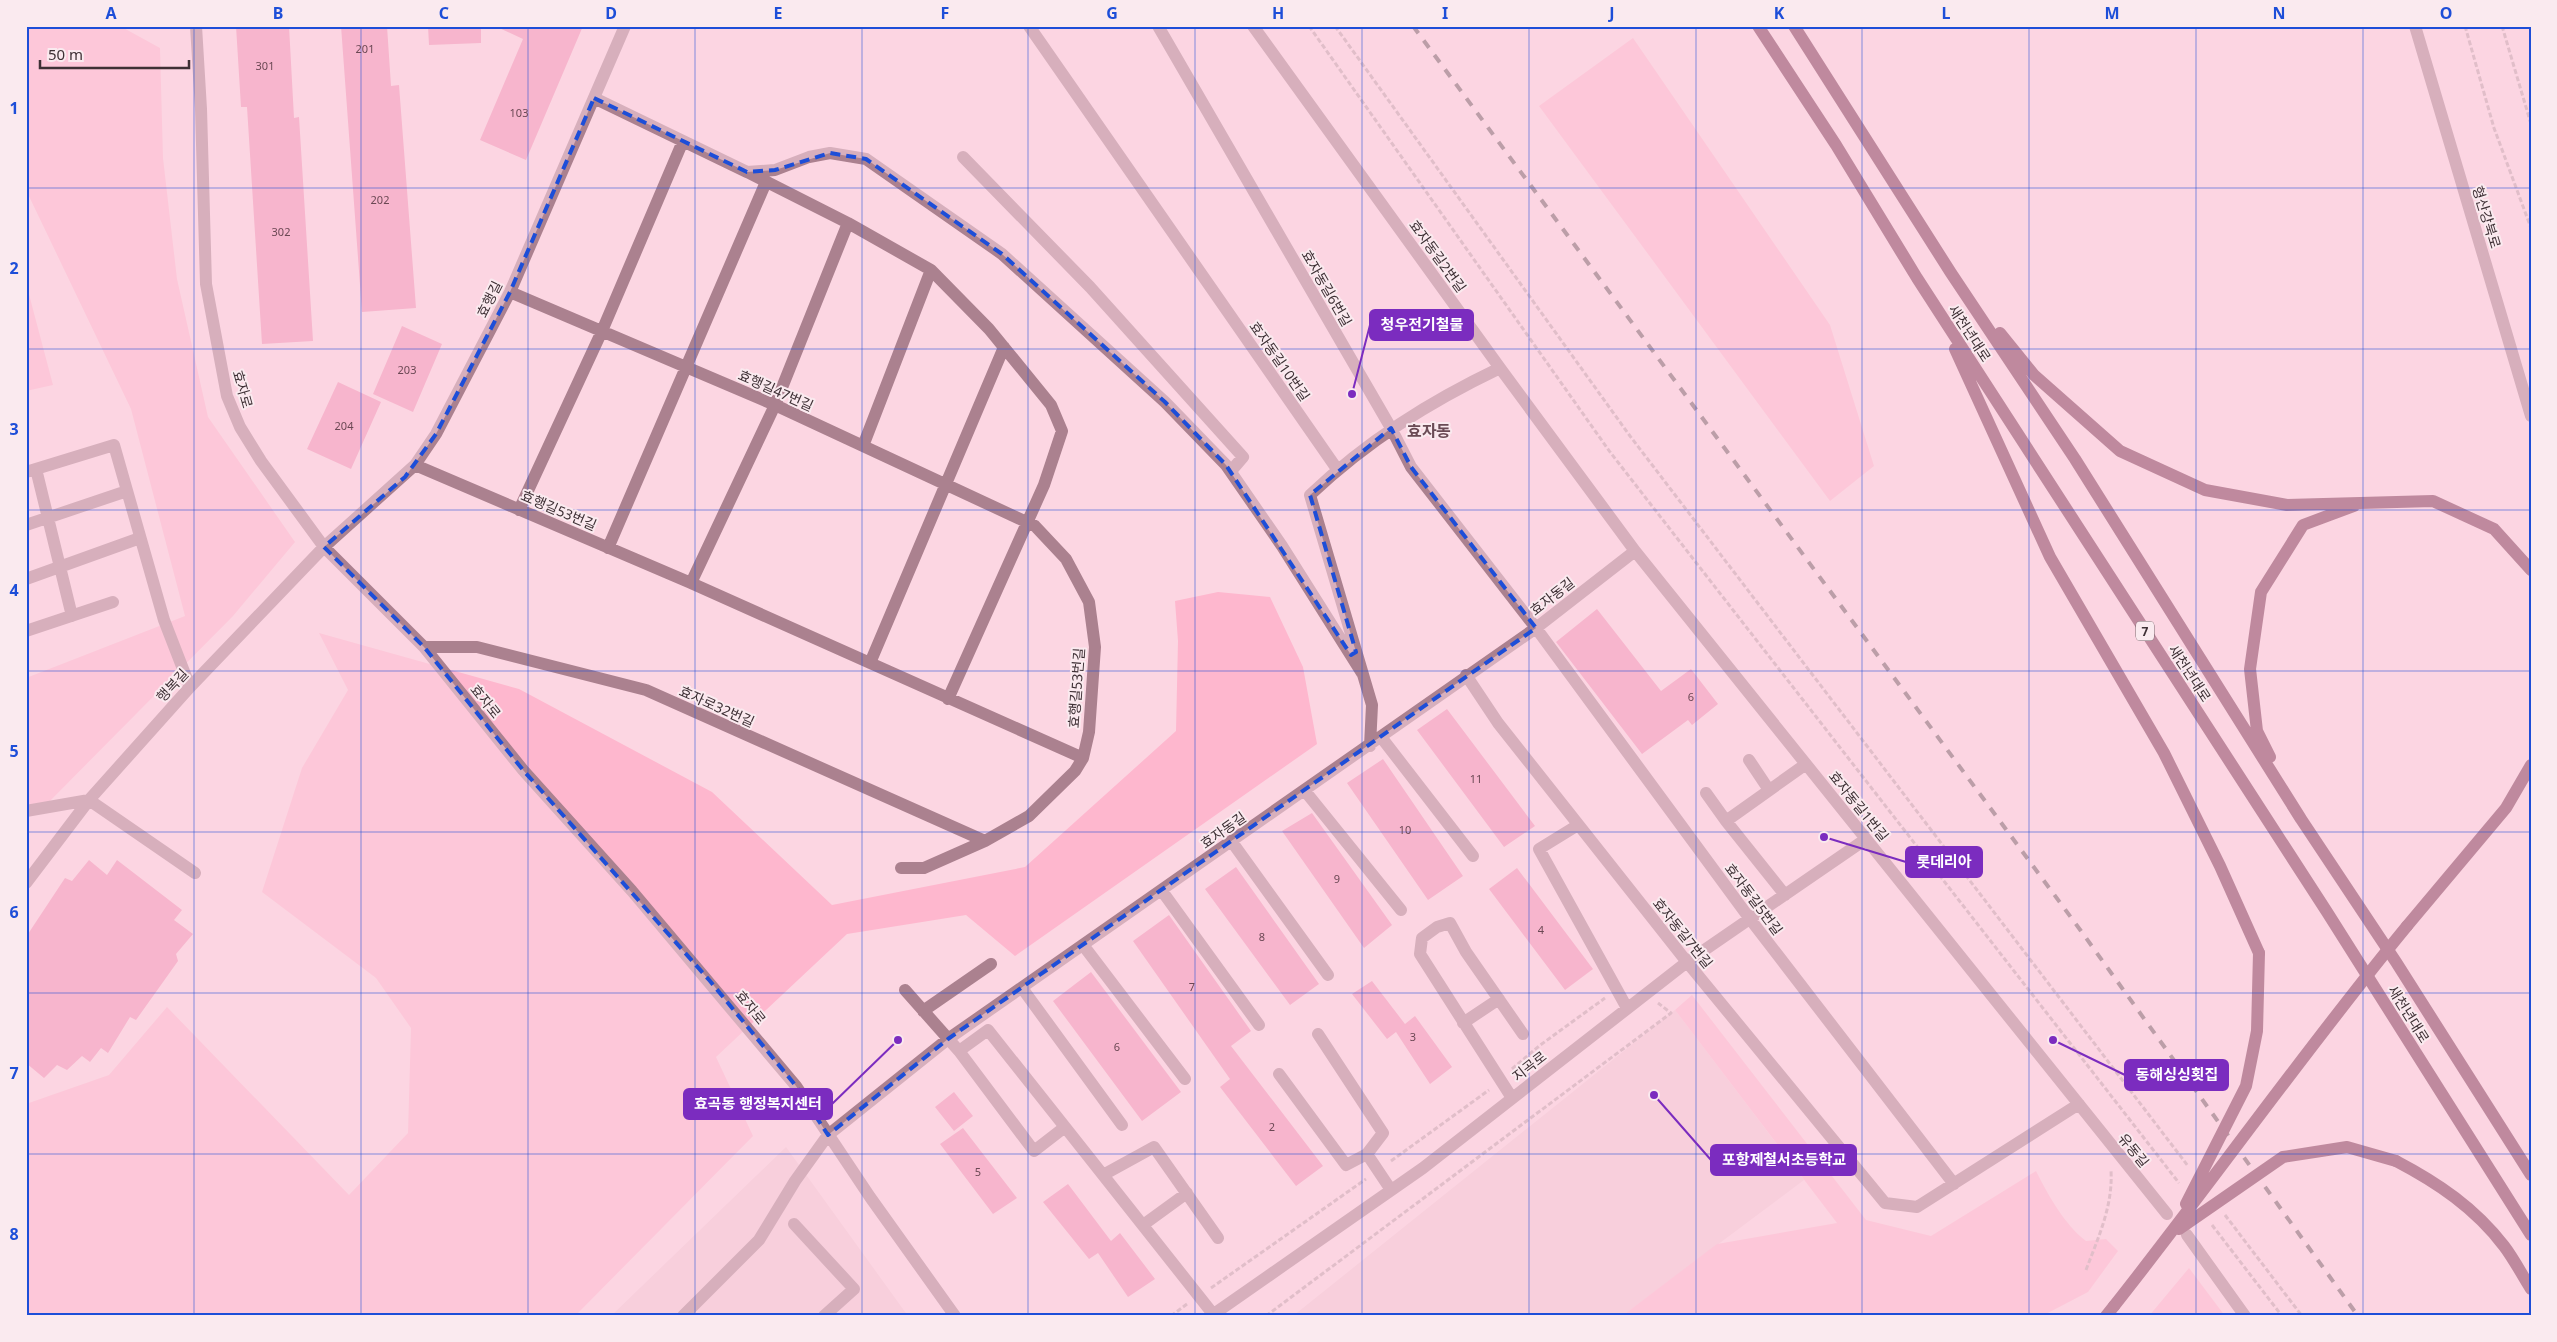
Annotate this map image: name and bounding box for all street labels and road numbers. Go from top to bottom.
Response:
street label: 형산강북로 [2468,183,2506,251]
street label: 효자동길2번길 [1405,216,1471,296]
street label: 효자동길6번길 [1297,246,1357,330]
street label: 효행길 [472,277,506,321]
street label: 새천년대로 [1944,301,1996,365]
street label: 효자동길10번길 [1245,317,1315,405]
street label: 효행길47번길 [735,365,817,415]
street label: 효자로 [229,368,257,410]
street label: 효행길53번길 [518,486,600,534]
street label: 효자동길 [1526,573,1578,619]
road number: 7 [2136,622,2154,640]
street label: 새천년대로 [2164,641,2216,705]
street label: 효행길53번길 [1064,647,1088,729]
street label: 행복길 [152,664,192,706]
street label: 효자로 [466,680,506,722]
street label: 효자로32번길 [676,681,758,731]
street label: 효자동길1번길 [1825,767,1893,845]
street label: 효자동길 [1196,807,1250,853]
street label: 효자동길5번길 [1721,859,1787,939]
street label: 효자동길7번길 [1649,894,1717,972]
street label: 새천년대로 [2384,982,2434,1046]
street label: 효자로 [731,986,771,1028]
street label: 지곡로 [1508,1047,1550,1085]
street label: 유동길 [2114,1129,2154,1171]

